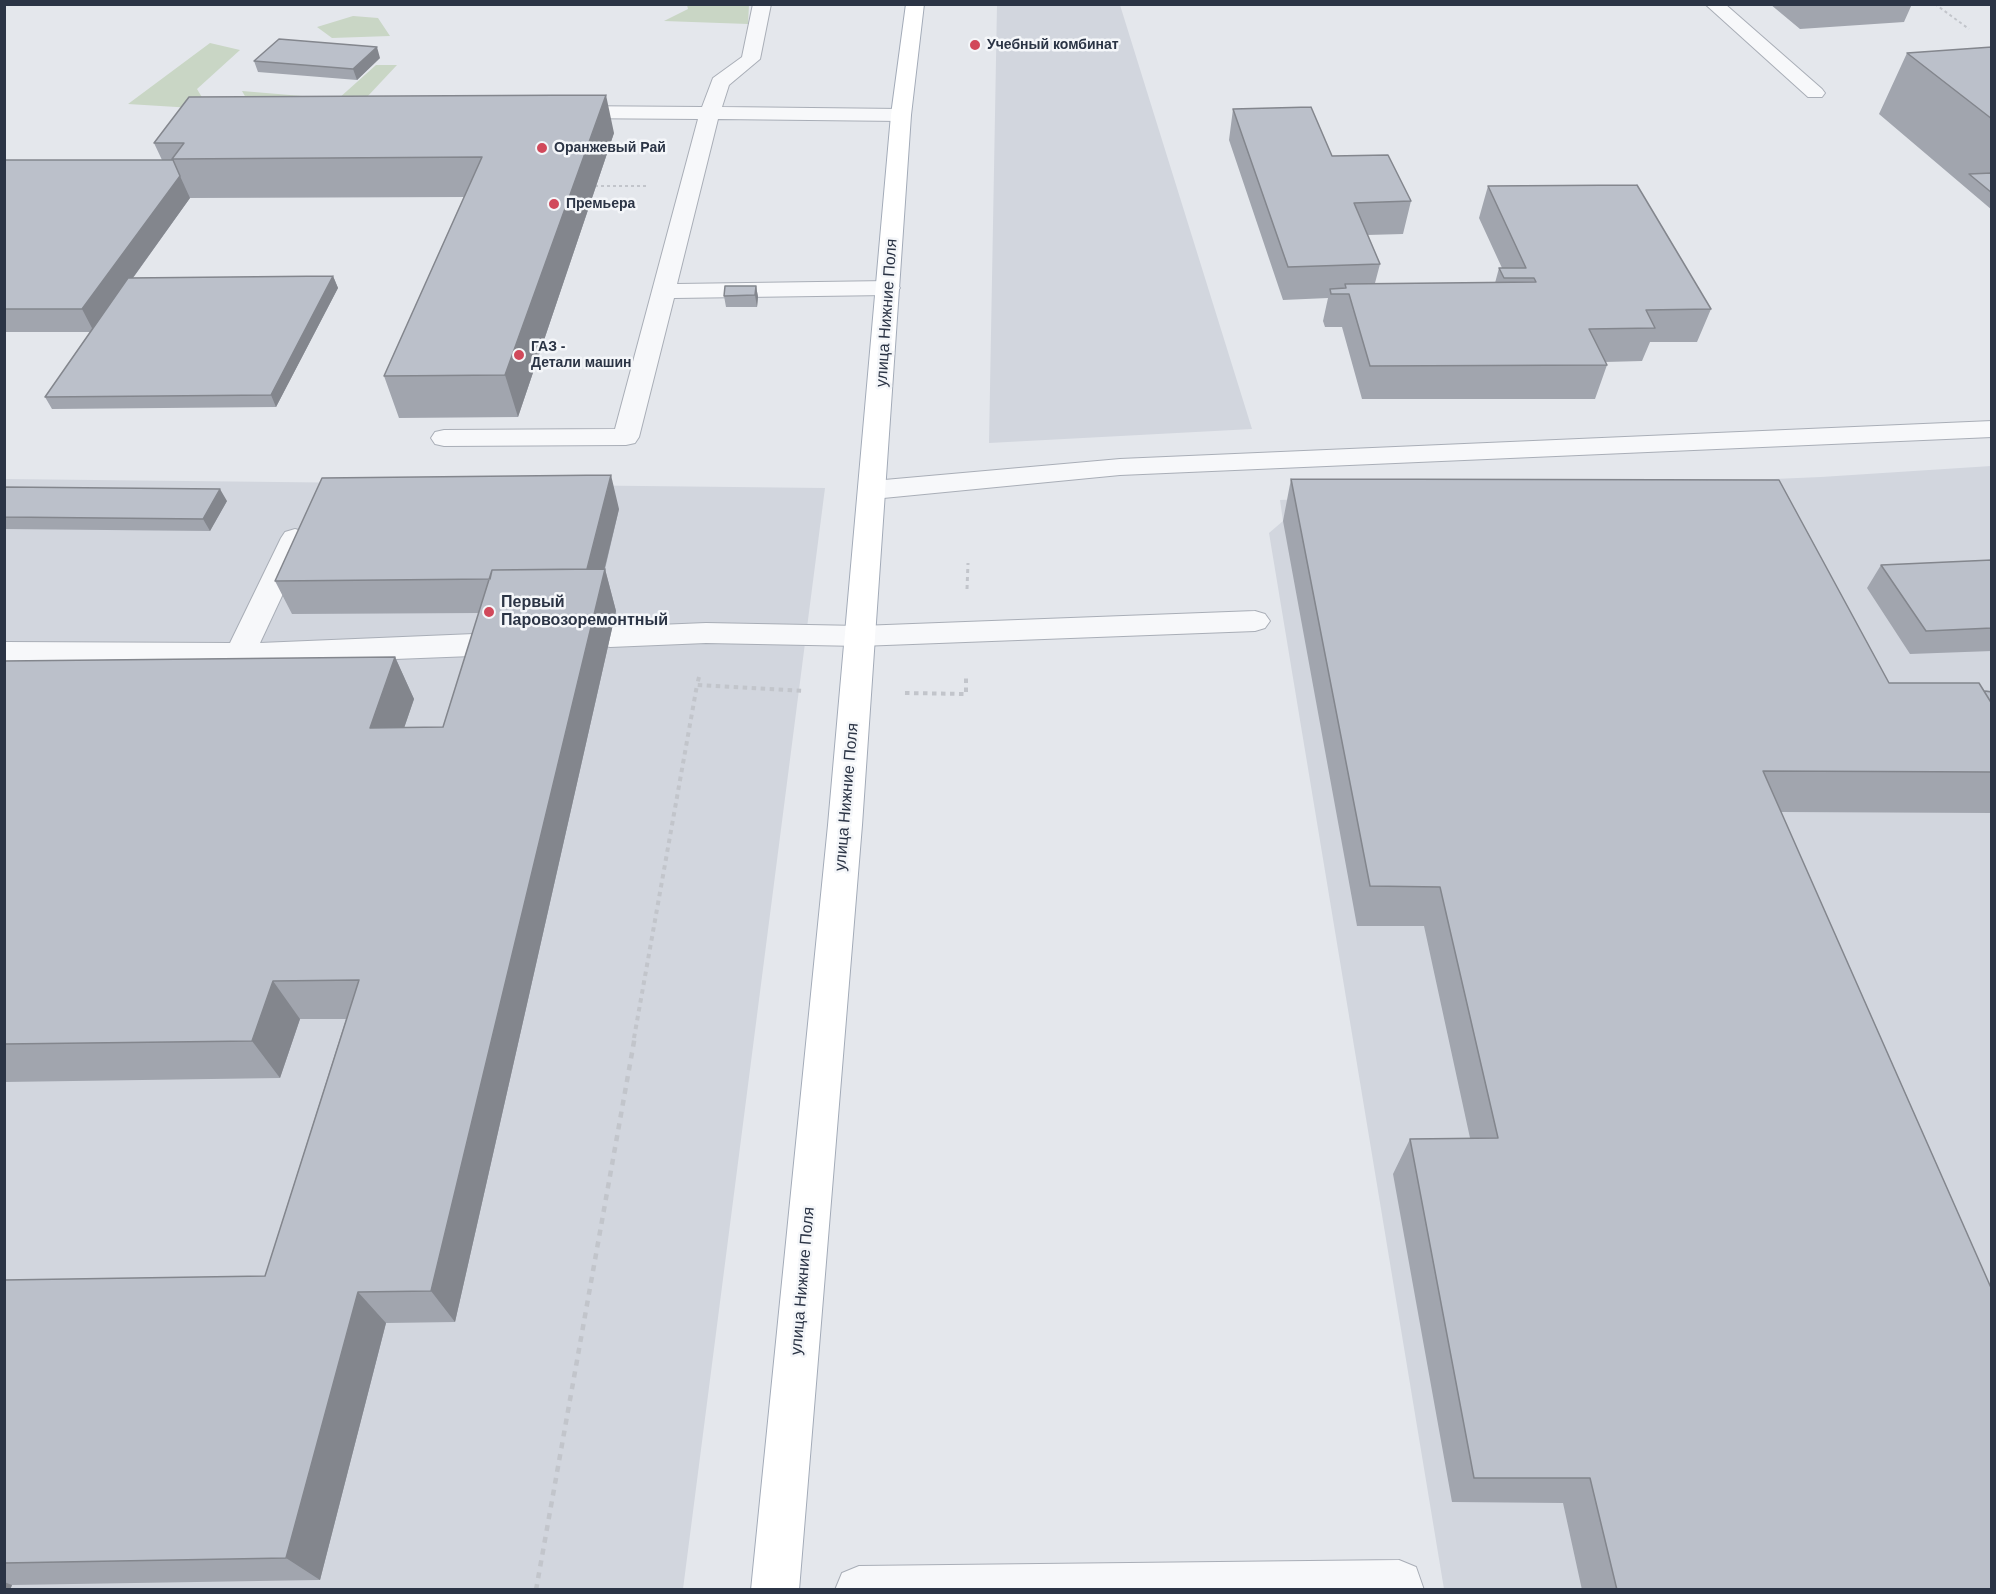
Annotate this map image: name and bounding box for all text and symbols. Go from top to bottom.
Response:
place label: Учебный комбинат [987,37,1119,53]
marker: Учебный комбинат [968,38,982,52]
place label: Оранжевый Рай [554,140,666,156]
marker: Оранжевый Рай [535,141,549,155]
place label: Премьера [566,196,635,212]
marker: Премьера [547,197,561,211]
street label: улица Нижние Поля [872,238,902,388]
place label: ГАЗ - Детали машин [531,339,631,372]
marker: ГАЗ - Детали машин [512,348,526,362]
place label: Первый Паровозоремонтный [501,593,668,631]
marker: Первый Паровозоремонтный [482,605,496,619]
street label: улица Нижние Поля [831,722,863,872]
street label: улица Нижние Поля [787,1206,819,1356]

